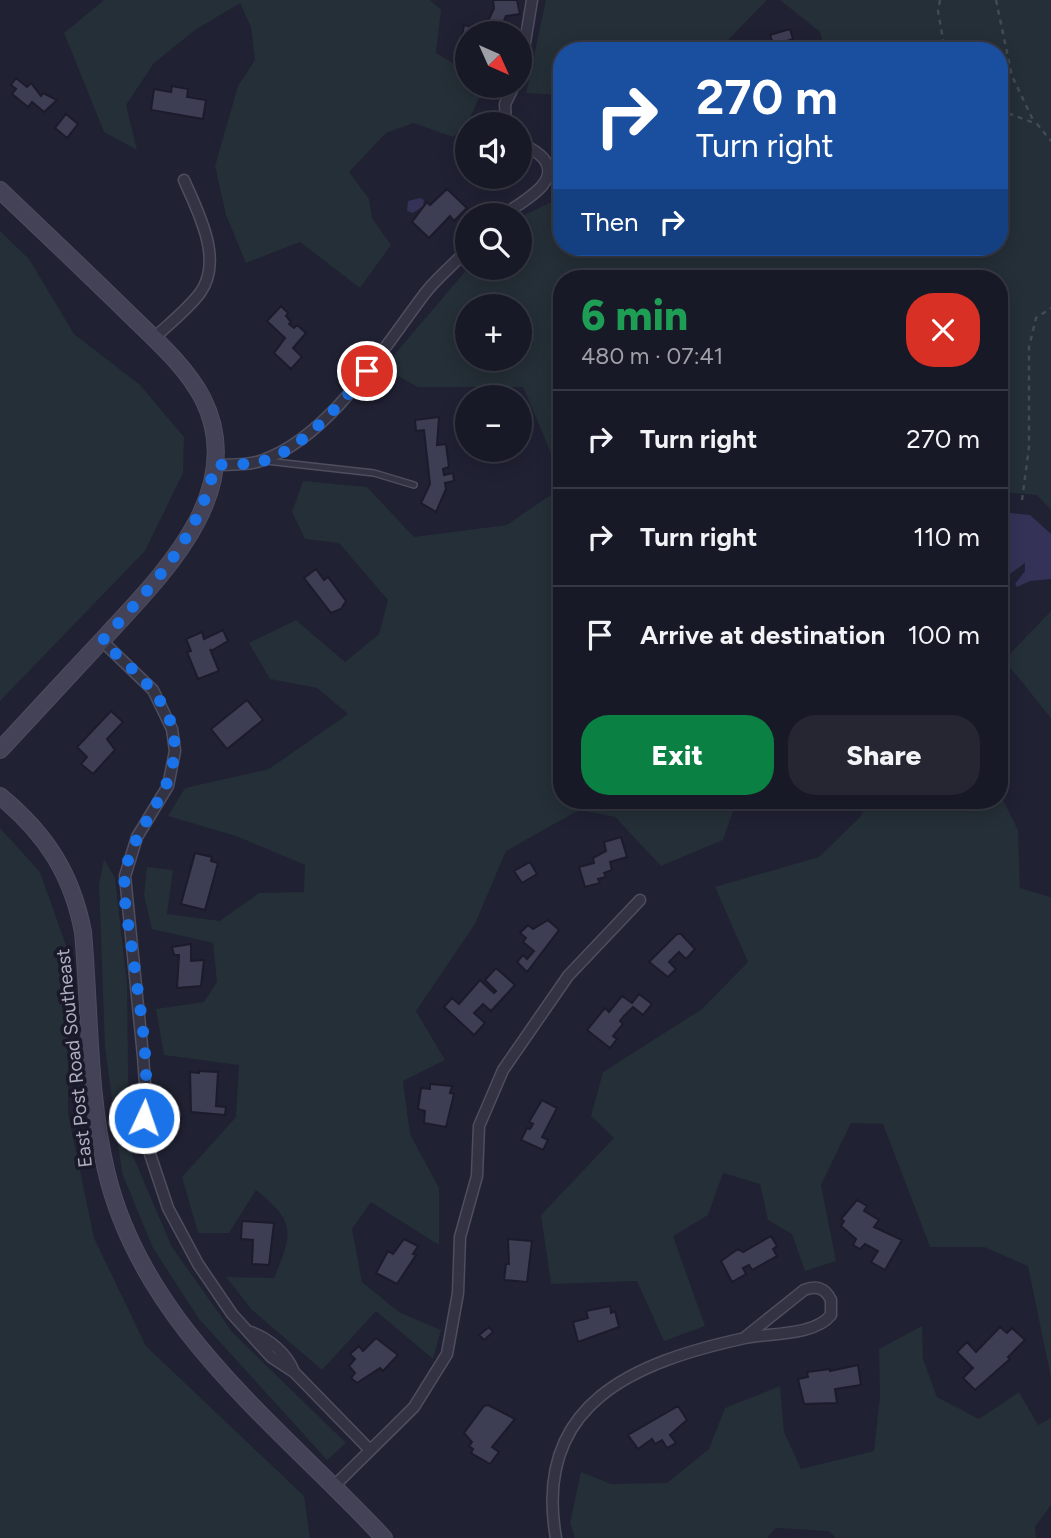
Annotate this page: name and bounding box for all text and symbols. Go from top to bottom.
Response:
north arrow [455,21,532,98]
map controls [455,21,532,462]
text: 270 m [696,67,838,126]
icon: right [581,70,672,161]
button: sound [455,112,532,189]
text: Turn right [696,127,834,165]
button: search [455,203,532,280]
icon: right [653,203,691,241]
text: Then [581,206,639,238]
text: 6 min [581,290,688,341]
button: close [906,293,980,367]
button: + [455,294,532,371]
pin [337,341,397,401]
text: 480 m · 07:41 [581,342,723,370]
icon: arrive [348,352,386,390]
button: − [455,385,532,462]
icon: right [581,420,619,458]
text: Turn right [640,423,757,455]
text: 270 m [906,423,980,455]
icon: right [581,518,619,556]
text: Turn right [640,521,757,553]
text: 110 m [913,521,980,553]
icon: arrive [581,616,619,654]
text: Arrive at destination [640,619,885,651]
text: 100 m [907,619,980,651]
button: Exit [581,715,774,795]
button: Share [788,715,980,795]
street label: East Post Road Southeast [51,947,97,1169]
position arrow [107,1081,181,1155]

